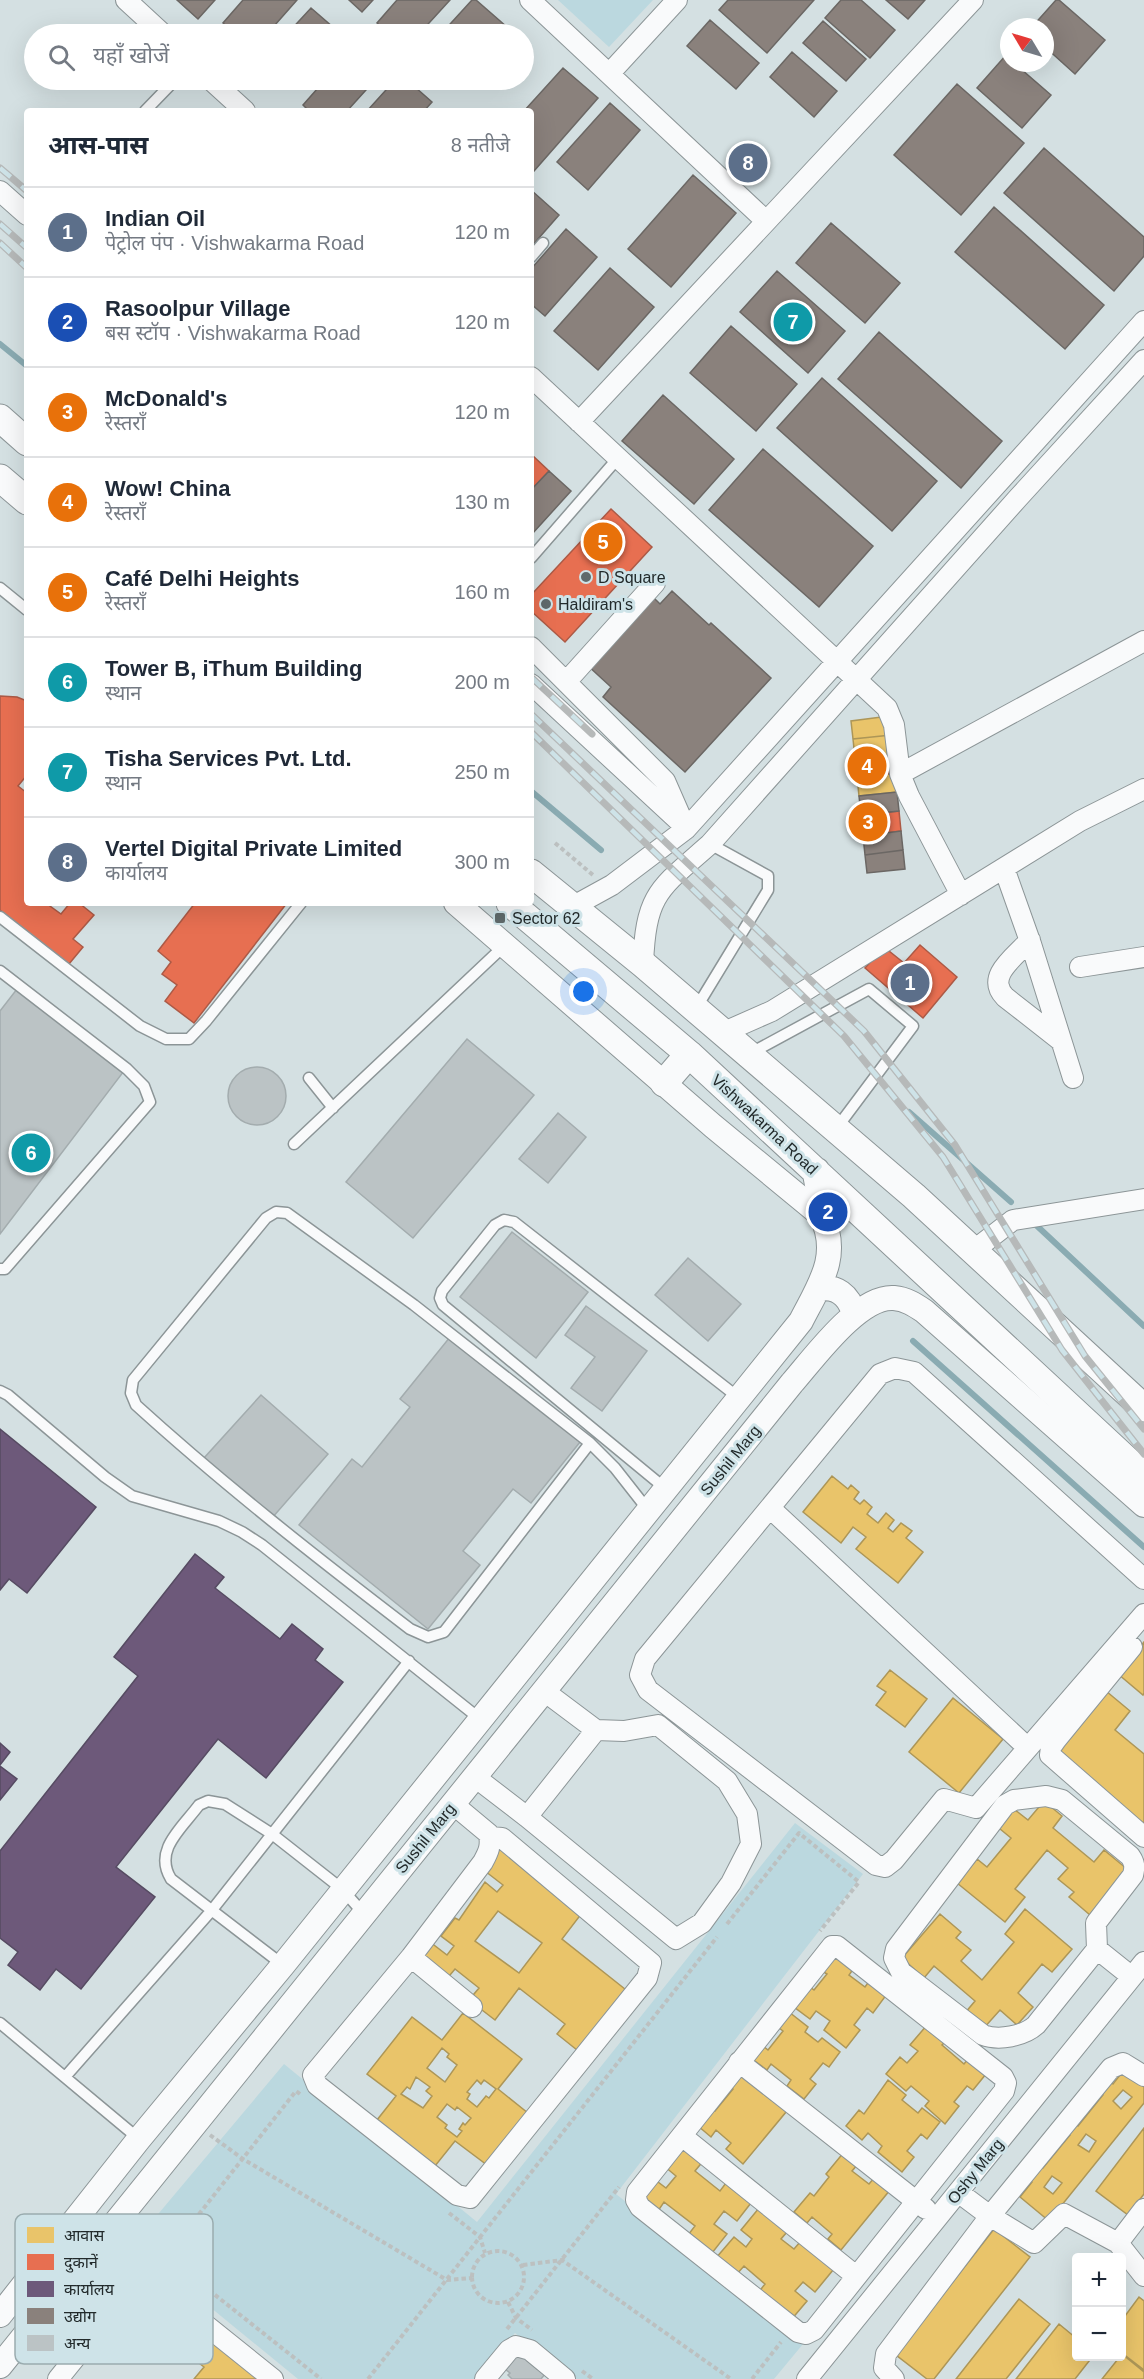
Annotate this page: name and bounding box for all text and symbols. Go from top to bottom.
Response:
north arrow [1000,18,1054,72]
search box [24,24,534,90]
icon: search [45,41,78,74]
text: यहाँ खोजें [93,43,169,68]
text: आस-पास [48,130,148,160]
text: 8 नतीजे [451,134,510,156]
pin: 8 [728,140,768,186]
text: Indian Oil [105,206,205,231]
text: 1 [62,221,73,243]
text: 120 m [454,221,510,243]
text: पेट्रोल पंप · Vishwakarma Road [105,232,364,254]
text: Rasoolpur Village [105,296,290,321]
pin: 7 [774,300,812,344]
text: 2 [62,311,73,333]
text: 120 m [454,311,510,333]
text: बस स्टॉप · Vishwakarma Road [105,322,361,344]
text: McDonald's [105,386,228,411]
text: 3 [62,401,73,423]
text: 120 m [454,401,510,423]
text: रेस्तराँ [105,412,146,434]
text: Wow! China [105,476,230,501]
text: 4 [62,491,73,513]
text: 130 m [454,491,510,513]
text: रेस्तराँ [105,502,146,524]
pin: 5 [584,520,622,564]
text: Café Delhi Heights [105,566,299,591]
place label: D Square [598,569,666,586]
marker: D Square [579,570,593,584]
text: 5 [62,581,73,603]
text: 160 m [454,581,510,603]
text: रेस्तराँ [105,592,146,614]
place label: Haldiram's [558,596,633,613]
marker: Haldiram's [539,597,553,611]
text: Tower B, iThum Building [105,656,362,681]
text: 6 [62,671,73,693]
text: 200 m [454,671,510,693]
text: स्थान [105,682,141,704]
pin: 4 [848,744,886,789]
text: Tisha Services Pvt. Ltd. [105,746,352,771]
text: 7 [62,761,73,783]
text: 250 m [454,761,510,783]
text: स्थान [105,772,141,794]
pin: 3 [848,800,888,844]
text: Vertel Digital Private Limited [105,836,402,861]
text: 8 [62,851,73,873]
text: 300 m [454,851,510,873]
text: कार्यालय [105,862,167,884]
place label: Sector 62 [512,910,581,927]
marker: Sector 62 [493,911,507,925]
pin: 1 [890,960,930,1006]
your location [569,977,598,1006]
street label: Vishwakarma Road [708,1071,821,1178]
pin: 6 [12,1130,51,1176]
pin: 2 [808,1190,848,1234]
street label: Sushil Marg [697,1422,764,1498]
street label: Sushil Marg [392,1800,459,1876]
street label: Oshy Marg [944,2136,1007,2207]
legend [15,2214,213,2364]
text: आवास [64,2227,105,2244]
text: दुकानें [64,2253,99,2273]
map controls [1072,2253,1126,2361]
button: + [1072,2253,1126,2307]
text: कार्यालय [64,2280,115,2298]
button: − [1072,2307,1126,2361]
text: उद्योग [64,2308,97,2325]
text: अन्य [64,2335,91,2352]

